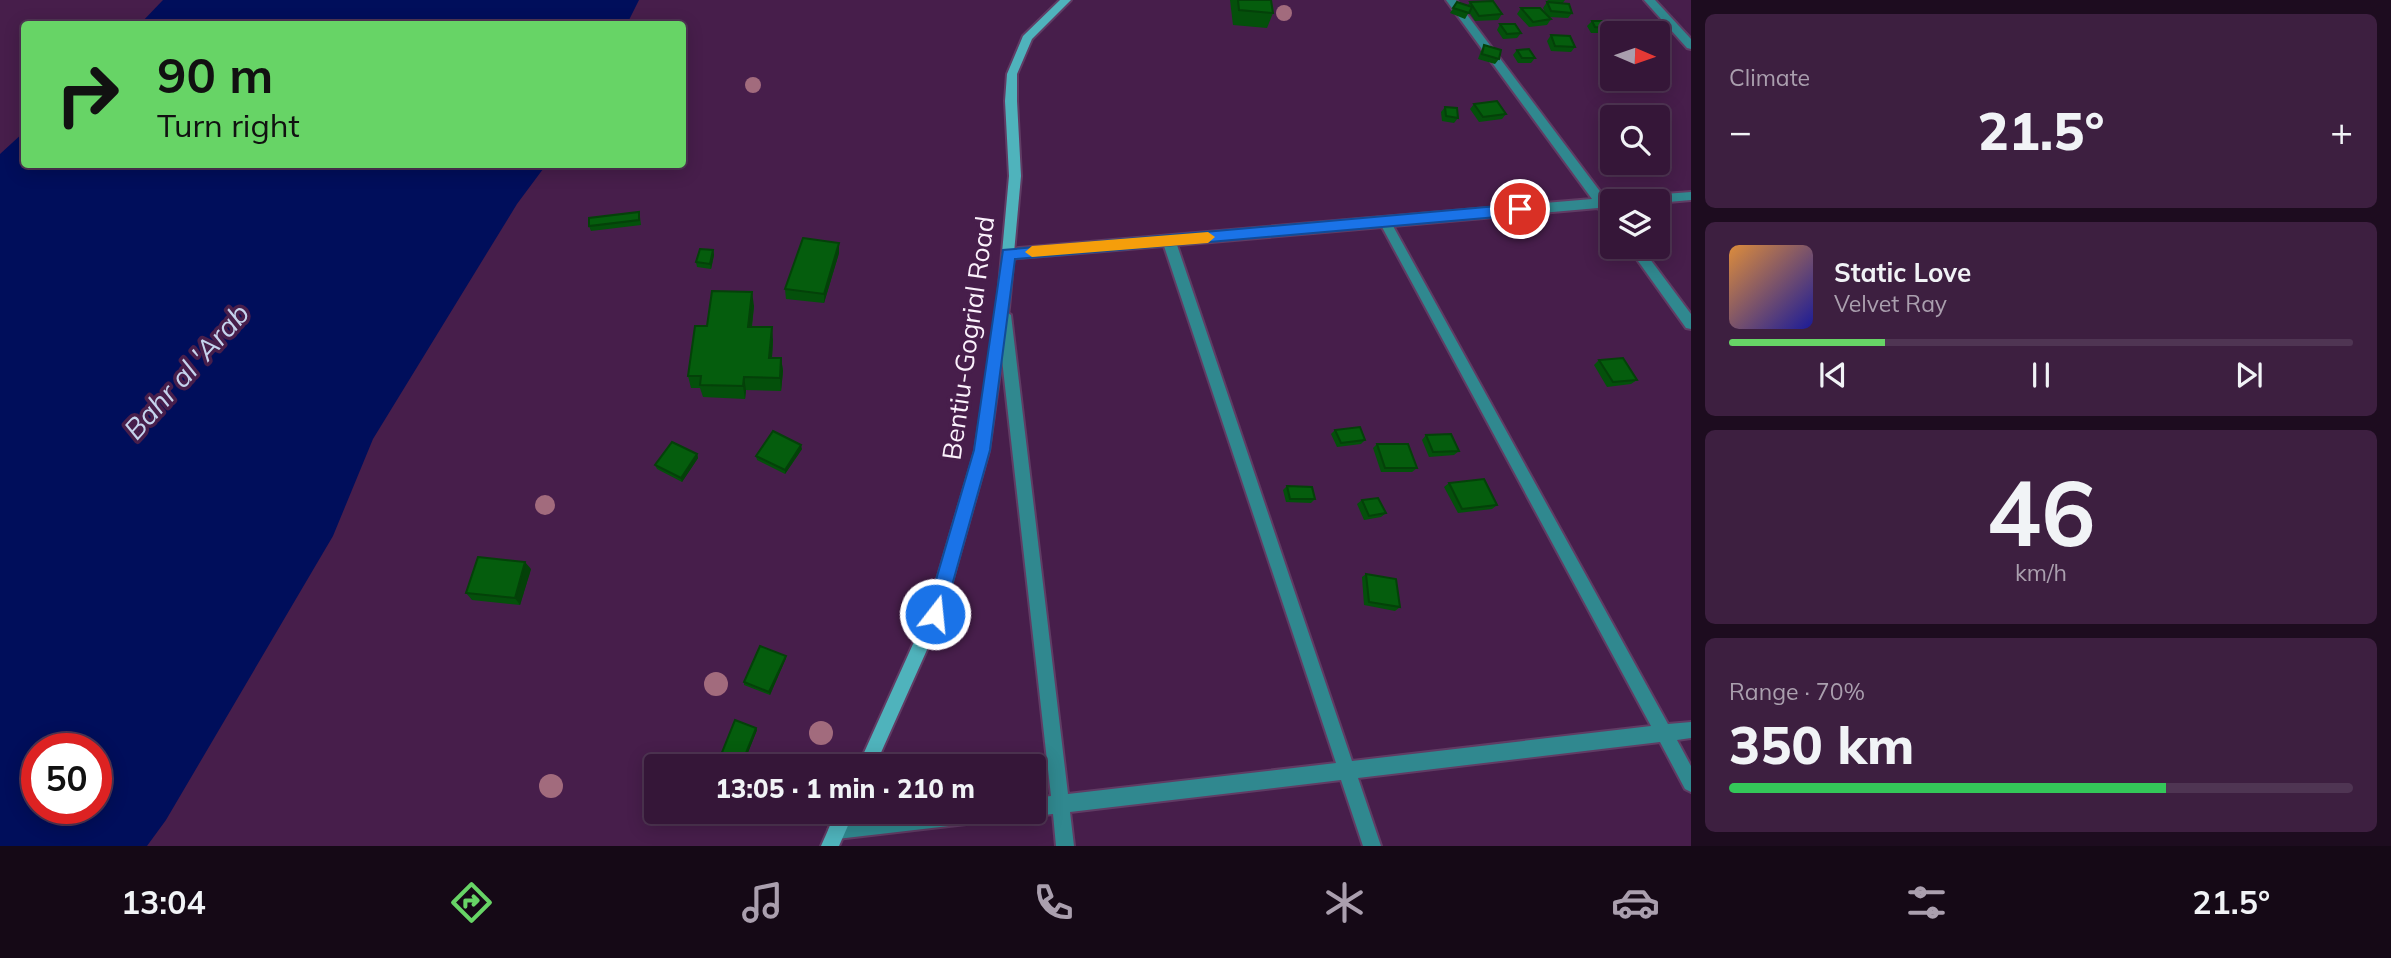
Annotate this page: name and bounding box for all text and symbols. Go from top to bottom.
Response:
north arrow [1600,21,1670,91]
map controls [1600,21,1670,259]
text: 90 m [157,44,273,105]
icon: right [42,49,133,140]
text: Climate [1729,63,1810,92]
text: 21.5° [1977,98,2105,163]
text: Turn right [157,105,300,145]
button: search [1600,105,1670,175]
text: − [1729,107,1752,155]
text: + [2330,107,2353,155]
pin [1490,179,1550,239]
button: layers [1600,189,1670,259]
icon: arrive [1501,190,1539,228]
street label: Bentiu-Gogrial Road [935,214,1001,462]
text: Static Love [1834,256,1971,289]
text: Velvet Ray [1834,289,1947,318]
water label: Bahr al 'Arab [116,296,256,446]
icon: previous [1814,356,1852,394]
icon: pause [2022,356,2060,394]
icon: next [2230,356,2268,394]
text: 46 [1986,455,2096,569]
text: km/h [2015,558,2067,587]
position arrow [898,577,972,651]
text: Range · 70% [1729,677,1865,706]
text: 350 km [1729,712,1914,777]
speed limit sign: 50 [21,733,112,824]
text: 13:05 · 1 min · 210 m [715,772,975,805]
icon: directions [447,878,496,927]
icon: music [738,878,787,927]
icon: phone [1029,878,1078,927]
icon: climate [1320,878,1369,927]
icon: car [1611,878,1660,927]
icon: filters [1902,878,1951,927]
text: 13:04 [121,882,206,922]
text: 21.5° [2192,882,2270,922]

